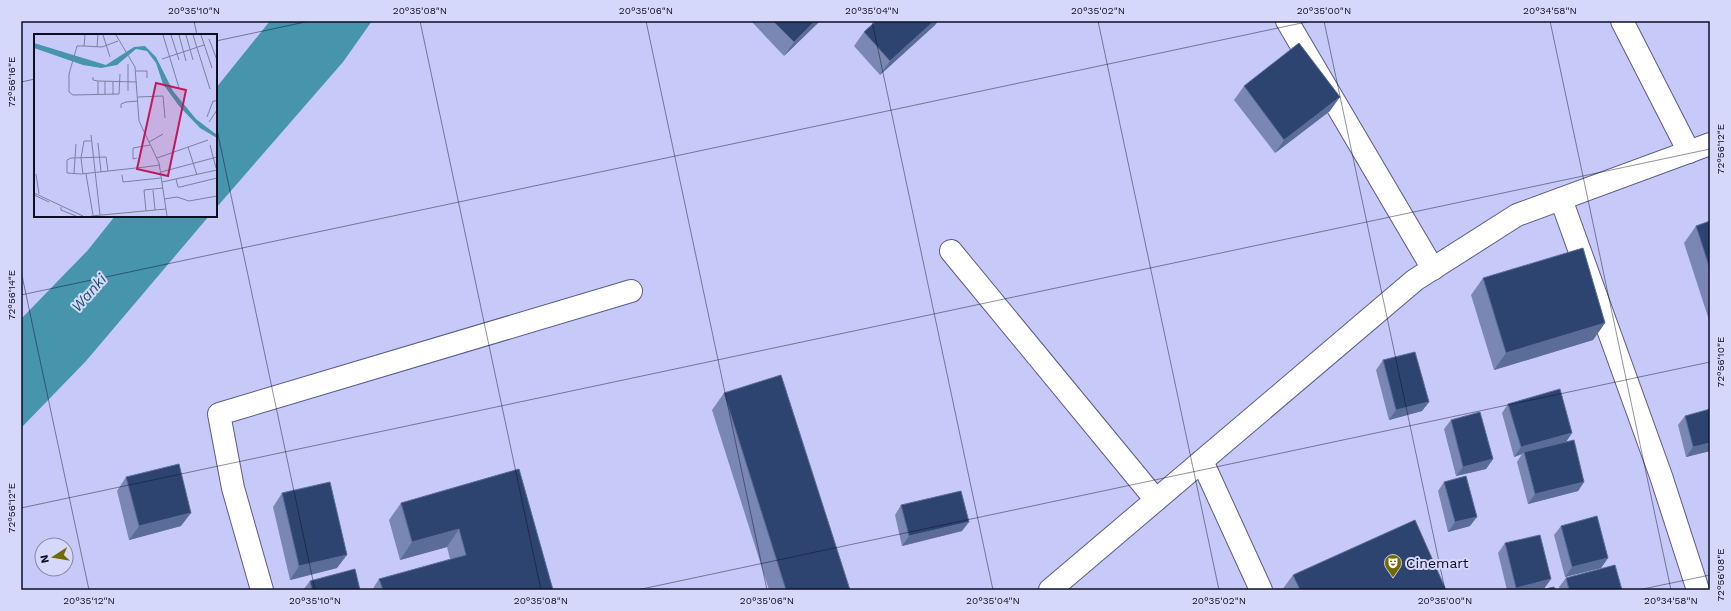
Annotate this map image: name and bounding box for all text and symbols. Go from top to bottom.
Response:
text: 20°35'10"N [168,5,220,16]
text: 20°35'08"N [393,5,447,16]
text: 20°35'06"N [619,5,673,16]
text: 20°35'04"N [845,5,899,16]
text: 20°35'02"N [1071,5,1125,16]
text: 20°35'00"N [1297,5,1351,16]
text: 20°34'58"N [1523,5,1577,16]
inset map [34,34,217,217]
text: 72°56'16"E [6,57,17,107]
text: 72°56'12"E [1715,124,1726,174]
text: 72°56'14"E [6,270,17,320]
water label: Wanki [68,270,111,315]
text: 72°56'10"E [1715,337,1726,387]
text: 72°56'12"E [6,483,17,533]
north arrow [34,537,74,577]
text: 72°56'08"E [1715,548,1726,602]
theatre icon: Cinemart [1383,553,1403,578]
text: N [38,554,52,564]
place label: Cinemart [1406,555,1469,571]
text: 20°35'12"N [63,595,115,606]
text: 20°35'10"N [289,595,341,606]
text: 20°35'08"N [514,595,568,606]
text: 20°35'06"N [740,595,794,606]
text: 20°35'04"N [966,595,1020,606]
text: 20°35'02"N [1192,595,1246,606]
text: 20°35'00"N [1418,595,1472,606]
text: 20°34'58"N [1644,595,1698,606]

